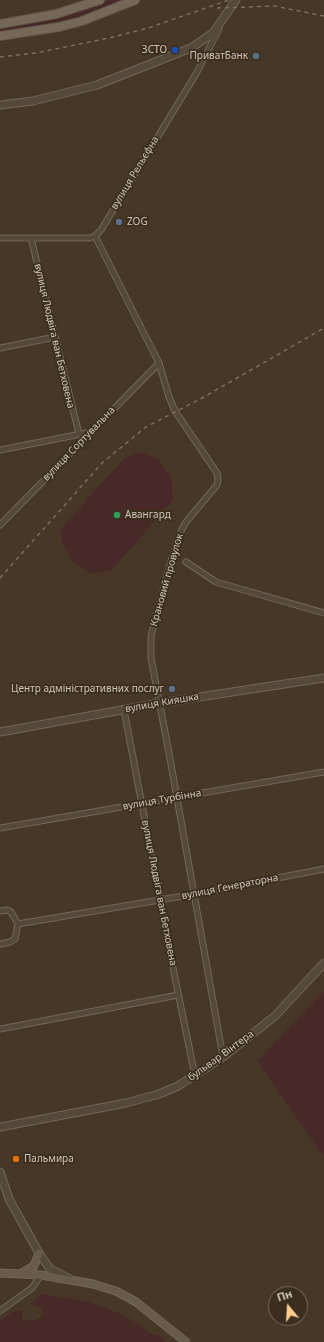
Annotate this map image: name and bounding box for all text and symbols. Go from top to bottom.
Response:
place label: ЗСТО [142,44,167,56]
marker: ЗСТО [170,45,180,55]
place label: ПриватБанк [189,50,248,62]
marker: ПриватБанк [251,51,261,61]
street label: вулиця Рельєфна [108,134,162,212]
place label: ZOG [127,216,148,228]
marker: ZOG [114,217,124,227]
street label: вулиця Людвіга ван Бетховена [31,262,77,410]
street label: вулиця Сортувальна [40,404,118,484]
place label: Авангард [125,509,171,521]
marker: Авангард [112,510,122,520]
street label: Крановий провулок [148,532,186,628]
place label: Центр адміністративних послуг [11,683,164,695]
marker: Центр адміністративних послуг [167,684,177,694]
street label: вулиця Кияшка [124,691,200,715]
street label: вулиця Турбінна [122,787,202,813]
street label: вулиця Людвіга ван Бетховена [139,819,179,967]
street label: вулиця Генераторна [181,872,279,902]
street label: бульвар Вінтера [186,1028,256,1084]
place label: Пальмира [24,1153,74,1165]
marker: Пальмира [11,1154,21,1164]
north arrow [268,1286,308,1326]
text: Пн [275,1286,294,1305]

